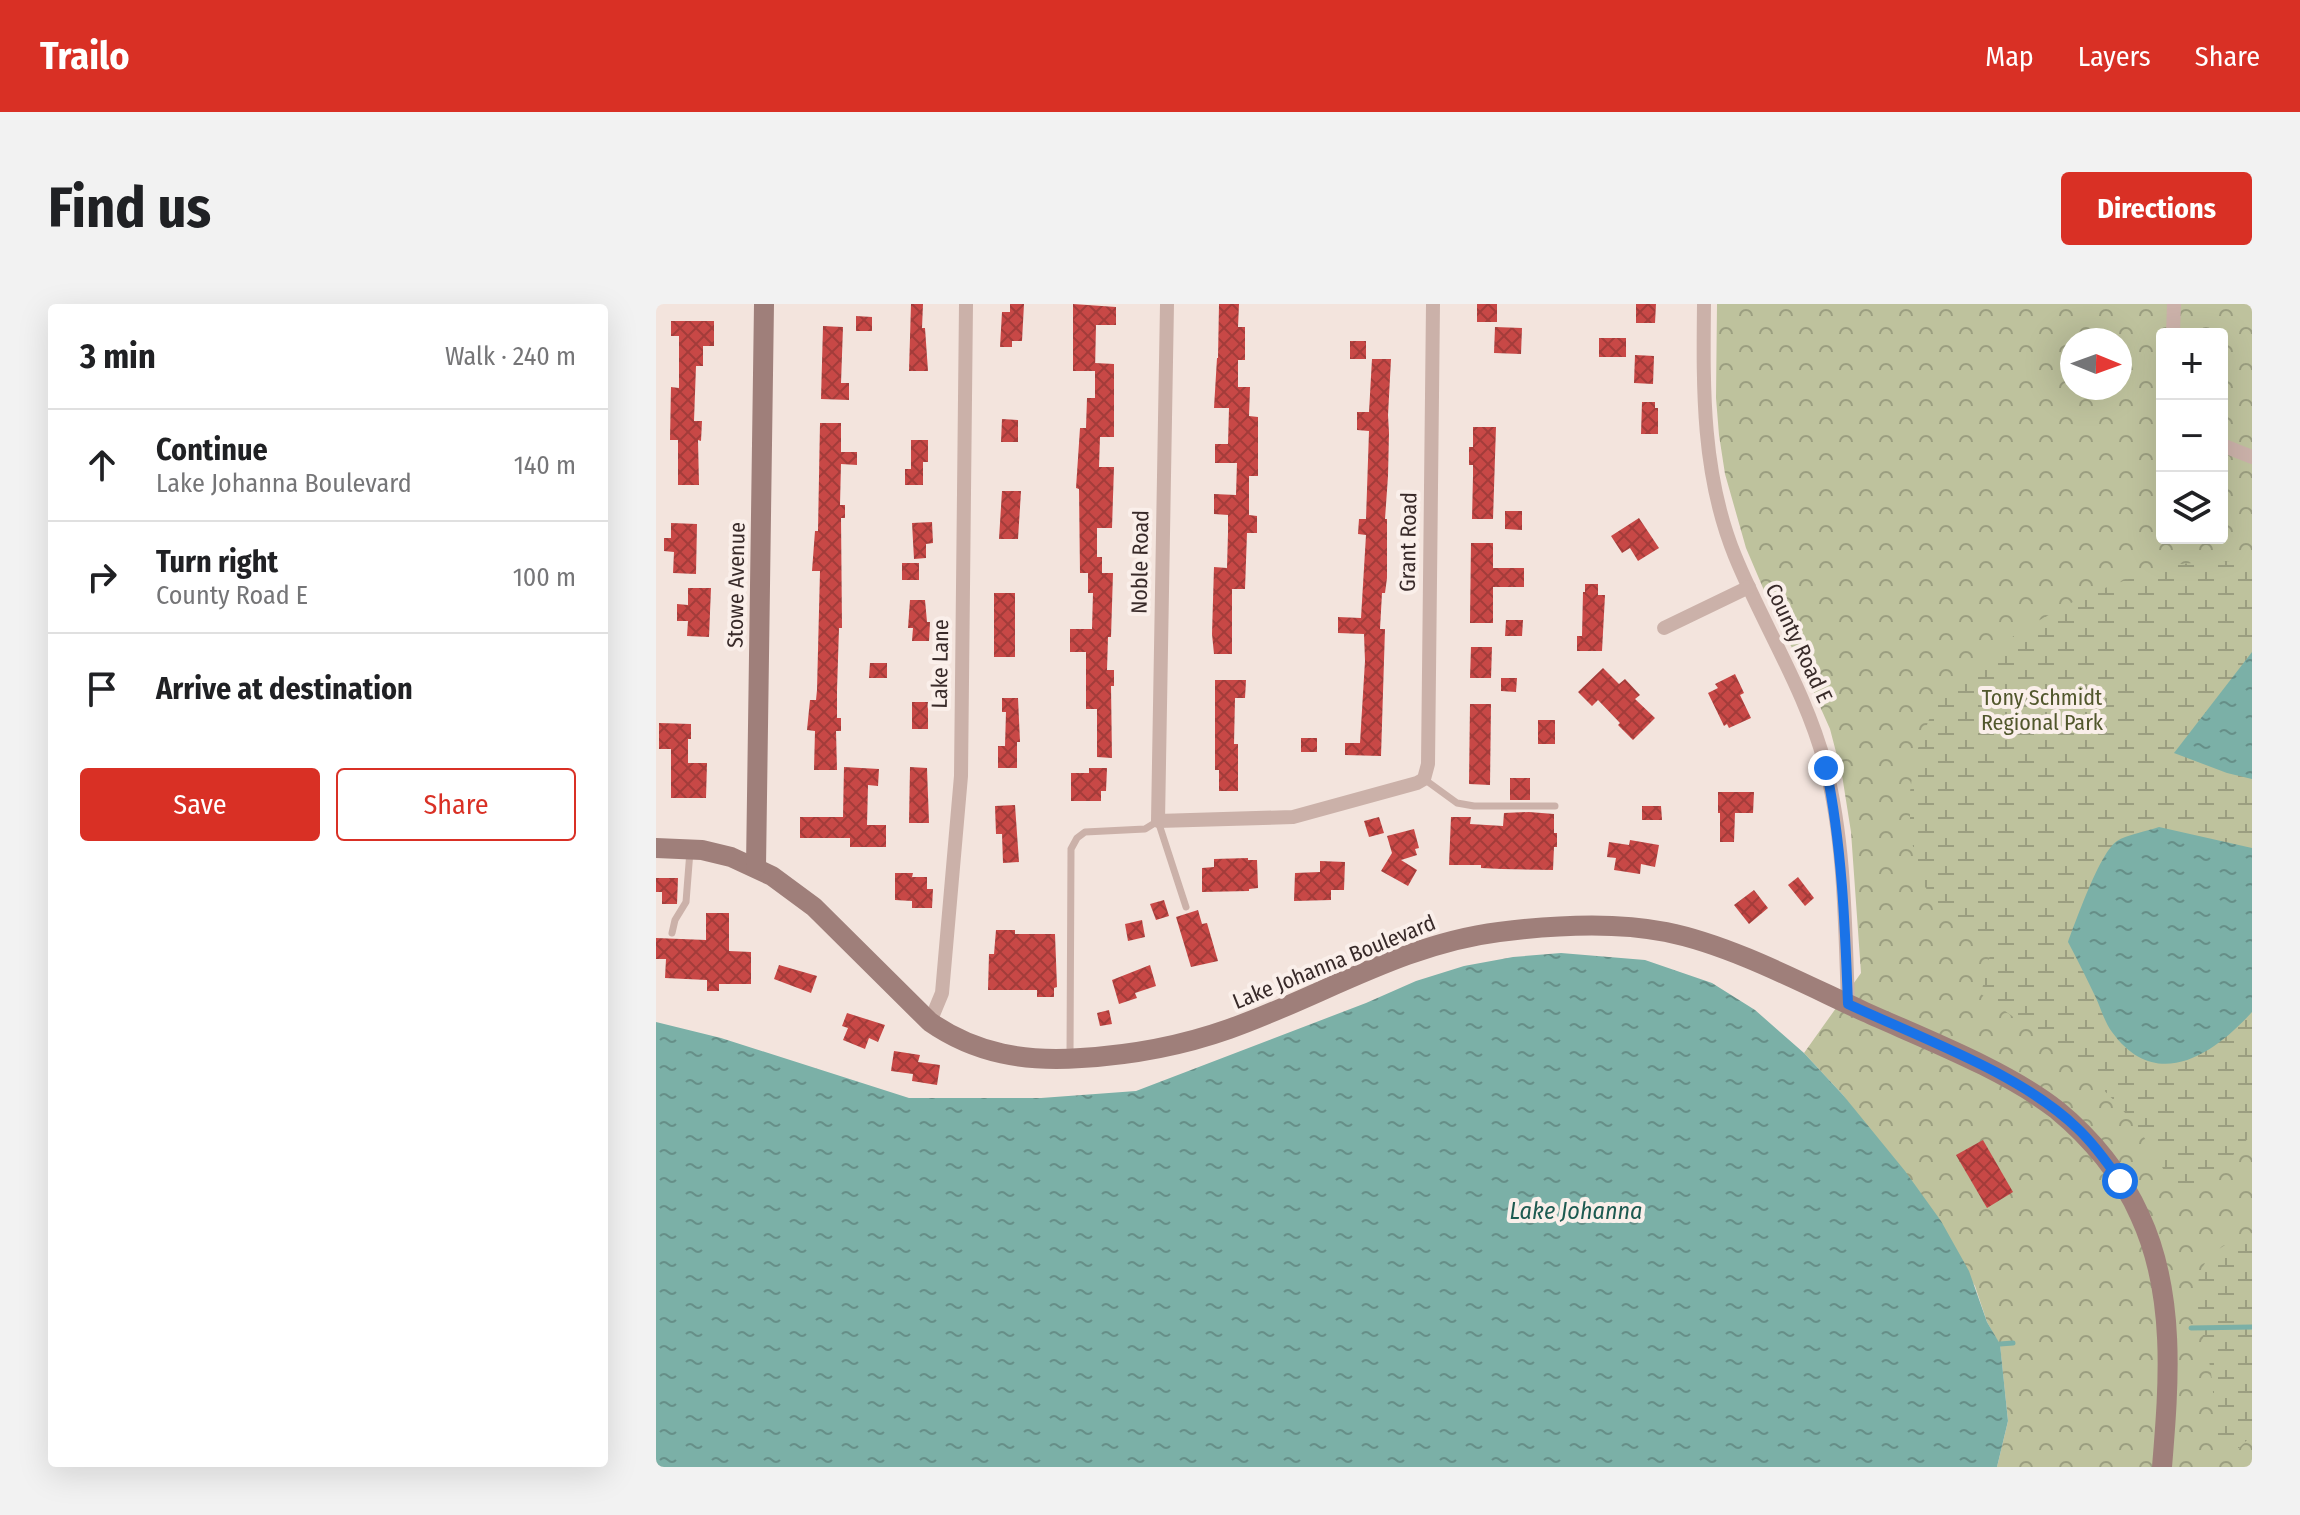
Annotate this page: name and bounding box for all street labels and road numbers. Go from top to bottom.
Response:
street label: Grant Road [1394,492,1422,592]
street label: Noble Road [1126,510,1154,614]
street label: Stowe Avenue [721,522,751,648]
street label: County Road E [1760,579,1838,707]
street label: Lake Lane [926,619,954,709]
street label: Lake Johanna Boulevard [1229,909,1439,1015]

